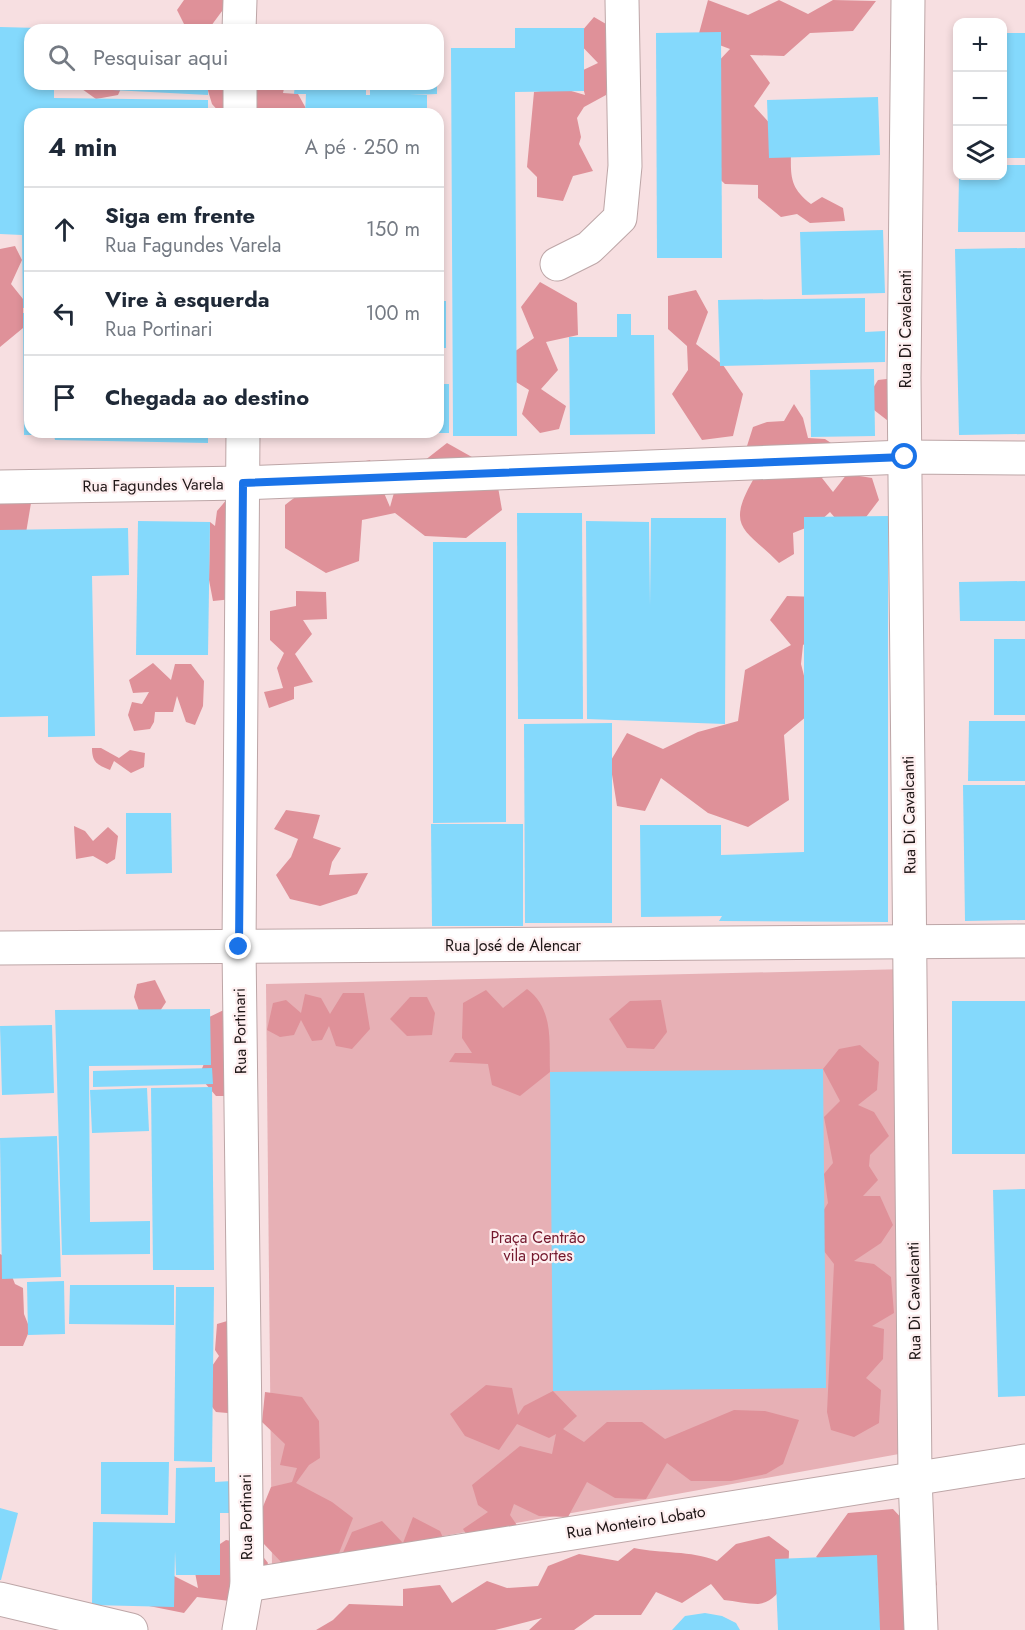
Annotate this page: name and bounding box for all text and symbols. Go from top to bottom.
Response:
map controls [953,18,1007,180]
button: + [953,18,1007,72]
search box [24,24,444,90]
icon: search [45,41,78,74]
text: Pesquisar aqui [93,41,228,73]
button: − [953,72,1007,126]
button: layers [953,126,1007,180]
text: 4 min [48,128,117,166]
text: A pé · 250 m [305,133,420,162]
text: Siga em frente [105,199,255,231]
icon: ahead [48,213,81,246]
text: 150 m [366,215,420,244]
text: Rua Fagundes Varela [105,231,281,260]
street label: Rua Di Cavalcanti [894,270,917,388]
text: Vire à esquerda [105,283,270,315]
icon: left [48,297,81,330]
text: 100 m [365,299,420,328]
text: Rua Portinari [105,315,213,344]
icon: arrive [48,381,81,414]
text: Chegada ao destino [105,381,309,413]
route start [891,443,917,469]
street label: Rua Fagundes Varela [82,472,224,498]
street label: Rua Di Cavalcanti [896,756,922,874]
route end [225,933,251,959]
street label: Rua José de Alencar [445,934,581,957]
street label: Rua Portinari [228,988,252,1074]
park label: Praça Centrão vila portes [490,1226,586,1267]
street label: Rua Di Cavalcanti [901,1242,927,1360]
street label: Rua Portinari [234,1474,258,1560]
street label: Rua Monteiro Lobato [565,1500,707,1544]

